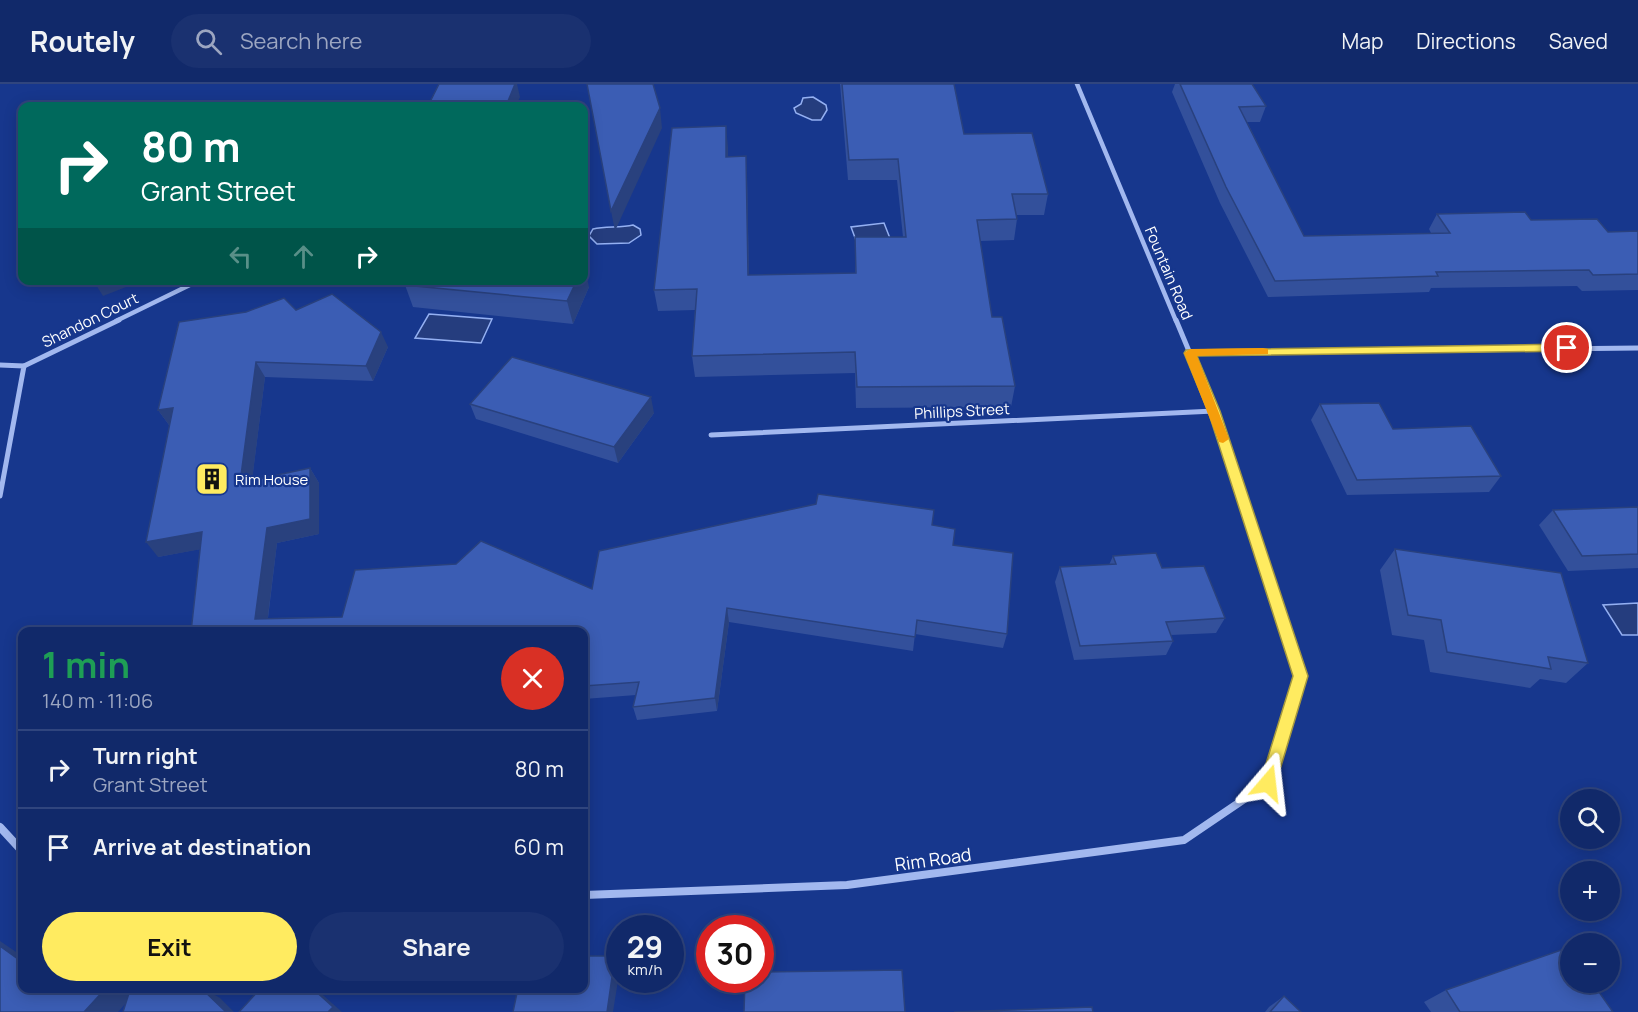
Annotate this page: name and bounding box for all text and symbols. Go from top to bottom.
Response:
search box [171,14,591,68]
text: Routely [30,22,135,60]
icon: search [192,25,225,58]
text: Search here [240,26,362,56]
text: Map [1342,27,1383,55]
text: Directions [1416,27,1516,55]
text: Saved [1549,27,1608,55]
text: 80 m [141,117,241,175]
icon: right [42,126,120,204]
text: Grant Street [141,172,296,209]
street label: Fountain Road [1140,223,1198,323]
icon: left [224,240,257,273]
icon: ahead [287,240,320,273]
icon: right [350,240,383,273]
street label: Shandon Court [38,288,142,352]
pin [1541,322,1592,373]
icon: arrive [1550,331,1583,364]
street label: Phillips Street [914,398,1010,424]
building icon: Rim House [194,461,230,497]
place label: Rim House [235,469,309,490]
text: 1 min [42,640,130,689]
button: close [501,647,564,710]
text: 140 m · 11:06 [42,687,153,714]
text: Turn right [93,741,198,771]
position arrow [1236,751,1300,815]
icon: right [42,753,75,786]
text: 80 m [515,754,564,784]
text: Grant Street [93,771,208,798]
map controls [1560,789,1620,993]
button: search [1560,789,1620,849]
icon: arrive [42,831,75,864]
text: Arrive at destination [93,832,311,862]
text: 60 m [514,832,564,862]
street label: Rim Road [893,842,973,876]
button: + [1560,861,1620,921]
button: Exit [42,912,297,981]
button: Share [309,912,564,981]
speed limit sign: 30 [696,915,774,993]
text: 29 [627,926,663,967]
button: − [1560,933,1620,993]
text: km/h [628,959,662,980]

